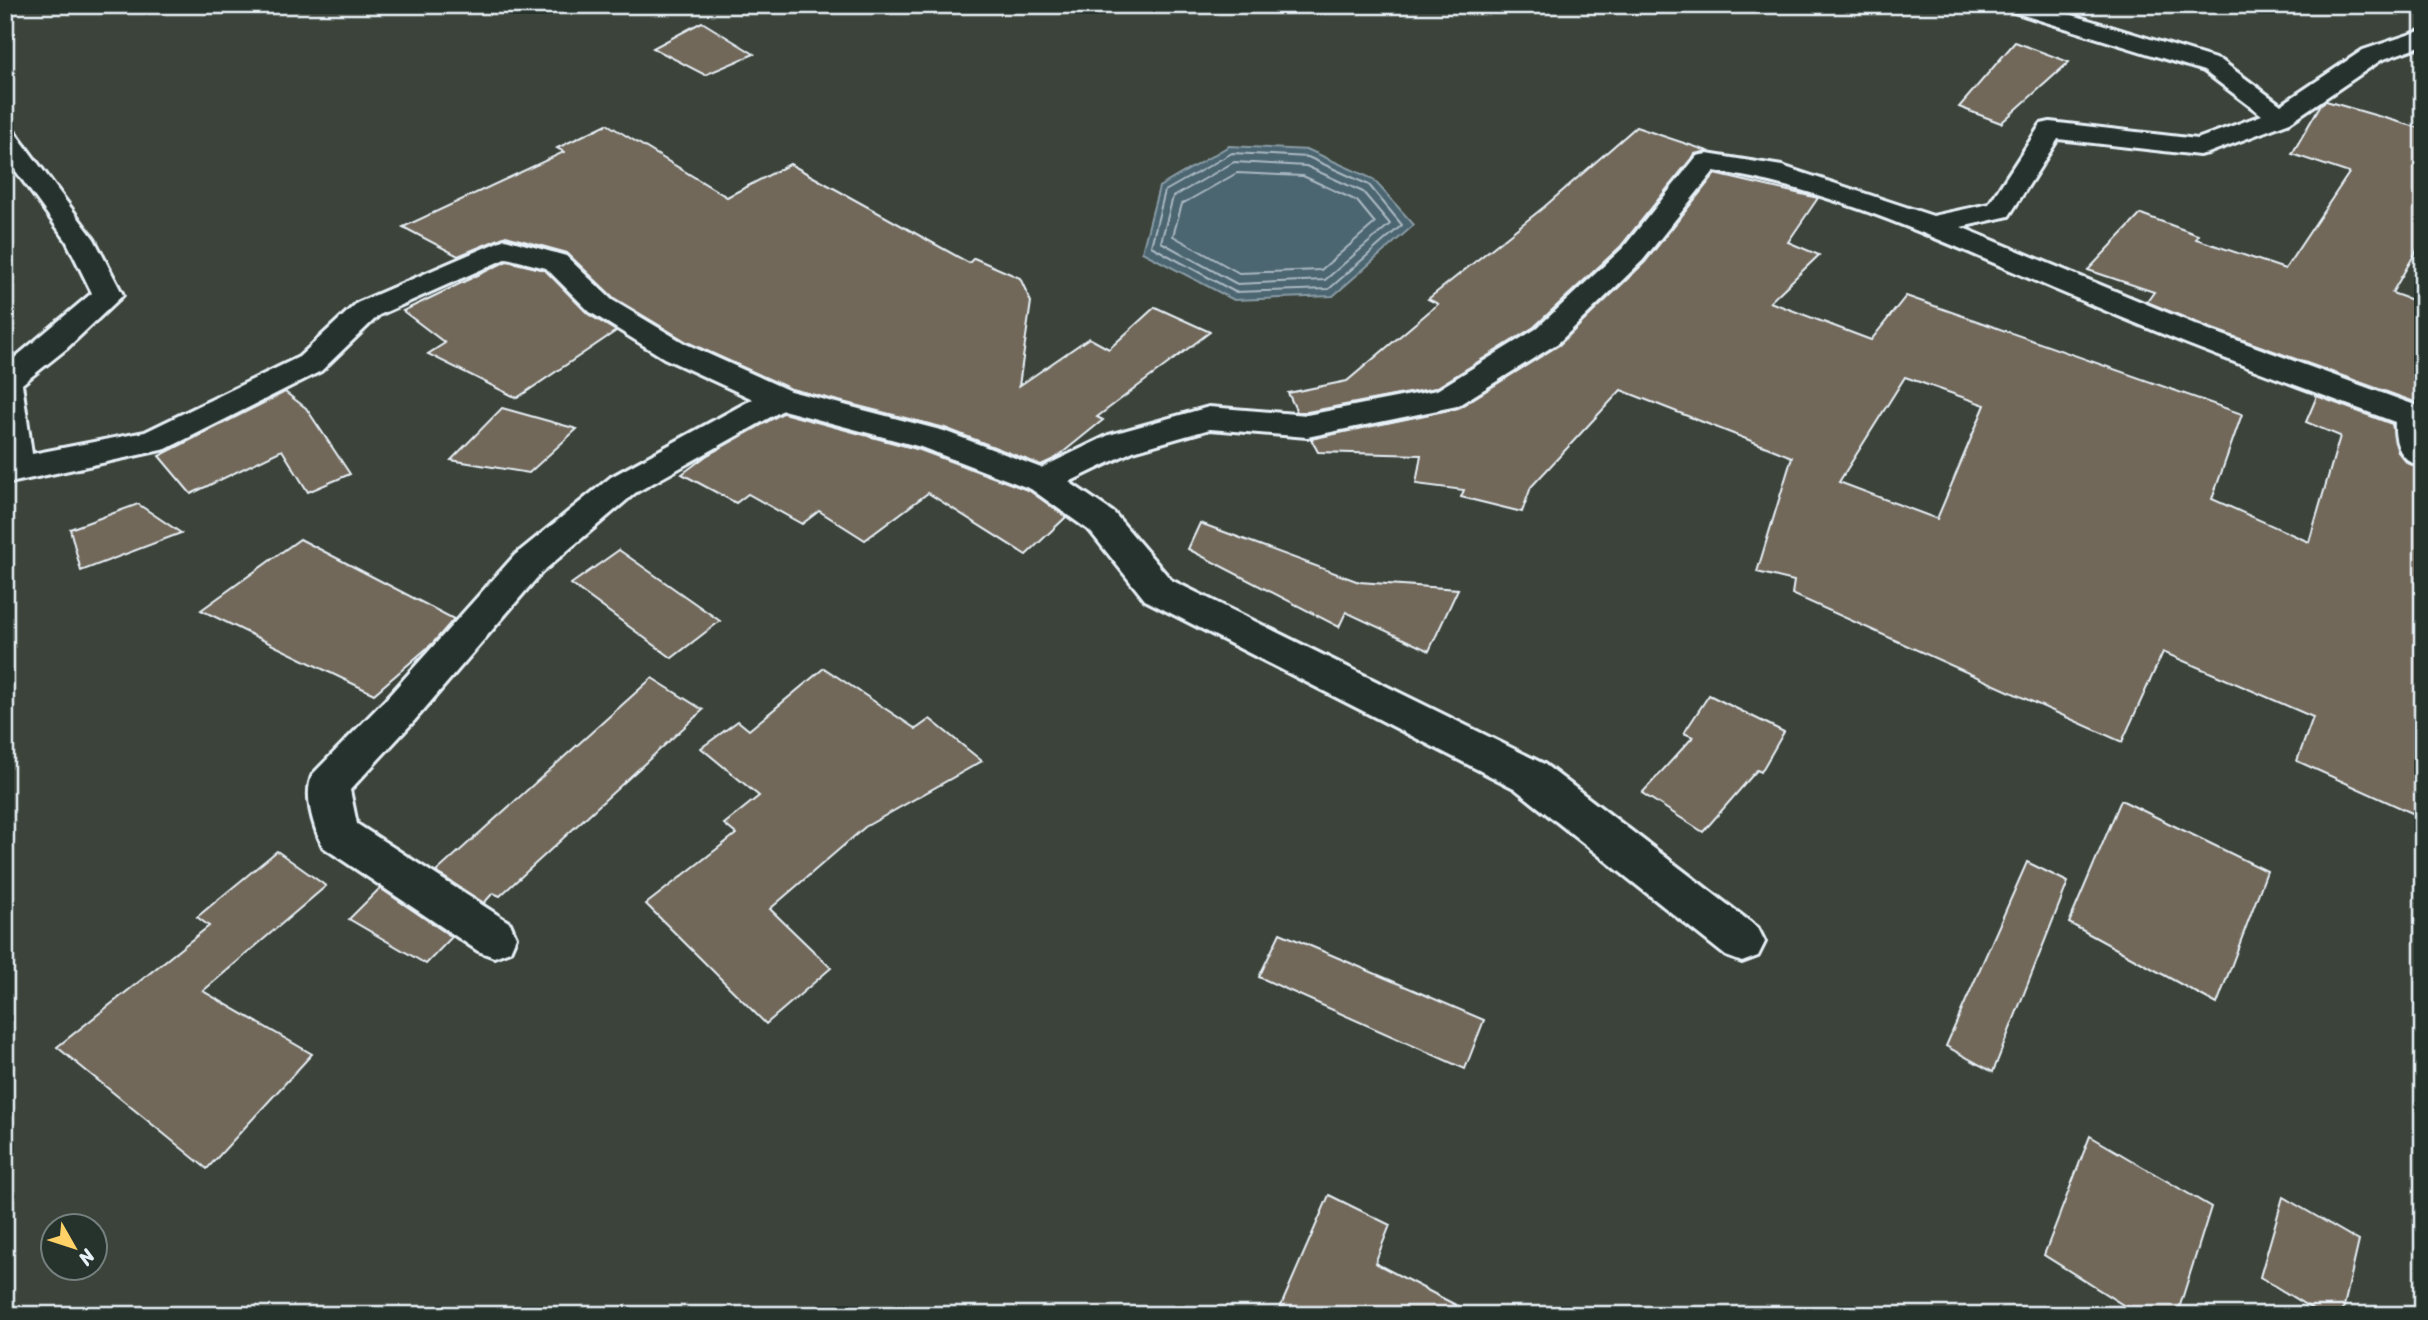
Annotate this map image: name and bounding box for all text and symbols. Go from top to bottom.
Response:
north arrow [38,1212,108,1282]
text: N [69,1241,104,1274]

